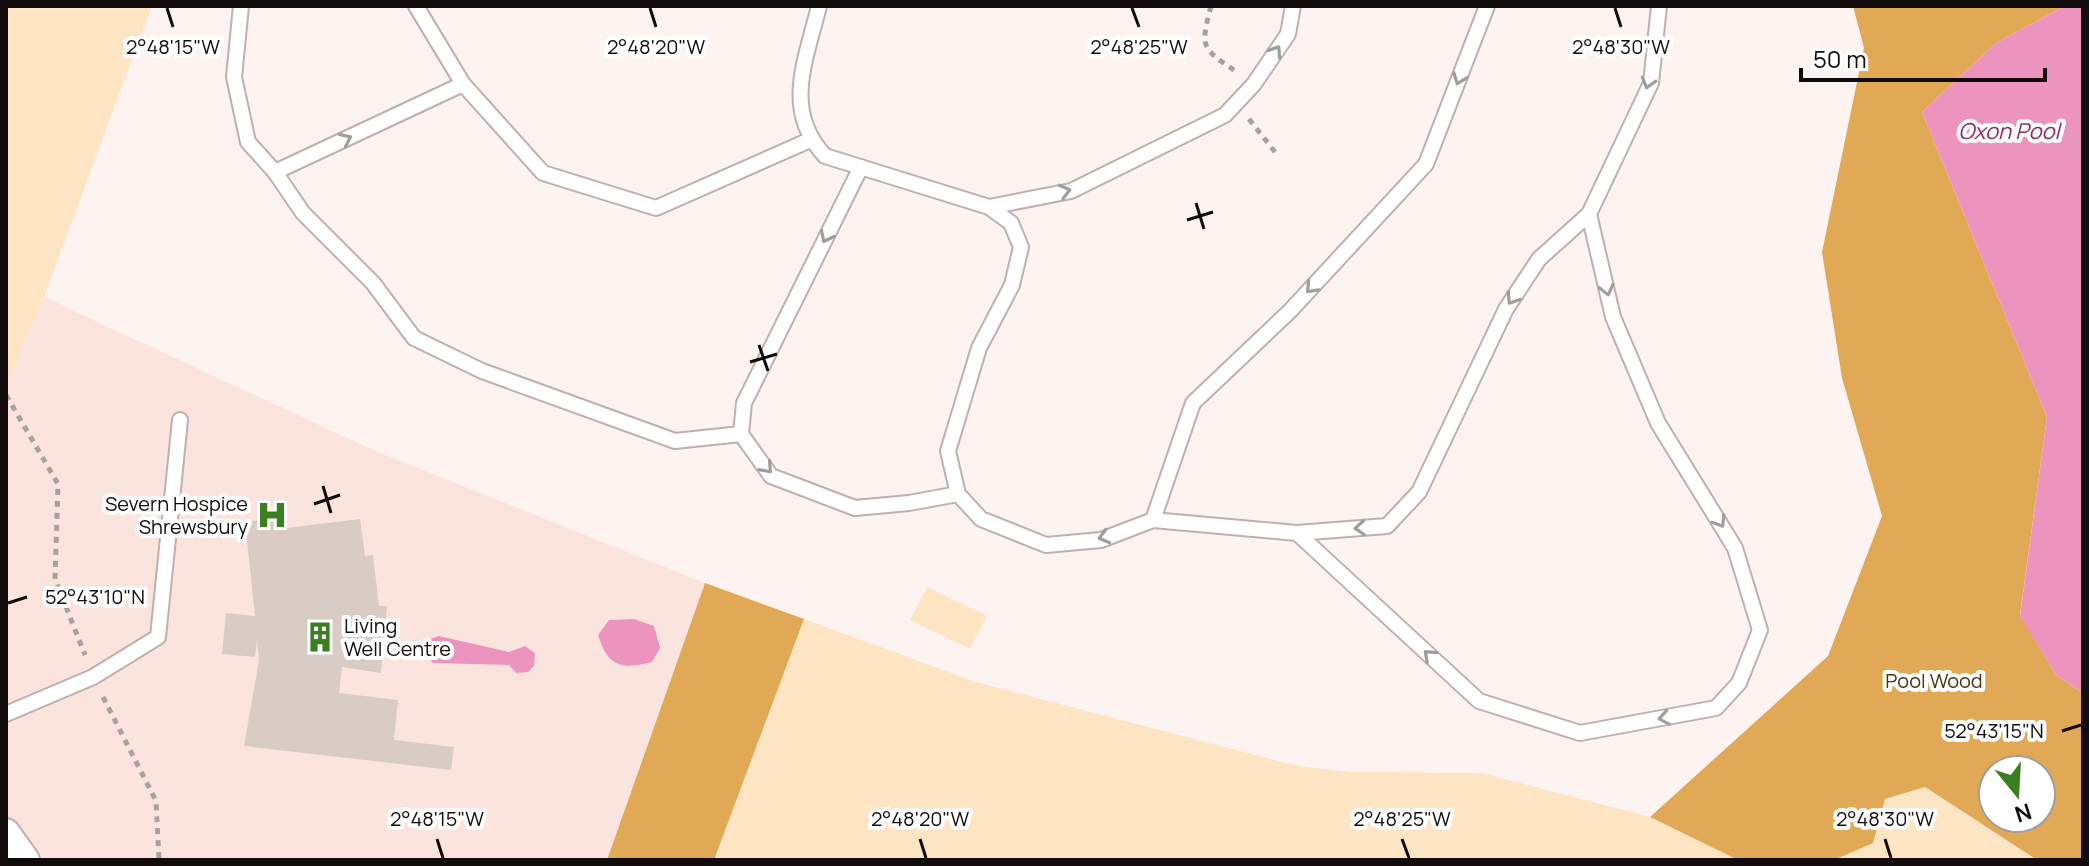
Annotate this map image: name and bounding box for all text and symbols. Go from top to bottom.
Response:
scale bar [1801,32,2045,82]
text: 2°48'15"W [126,33,220,60]
text: 2°48'20"W [607,33,705,60]
text: 2°48'25"W [1090,33,1188,60]
text: 2°48'30"W [1572,33,1670,60]
text: 50 m [1813,42,1867,75]
one-way arrow [1267,45,1282,59]
one-way arrow [1452,71,1469,85]
one-way arrow [1641,76,1657,89]
water label: Oxon Pool [1958,116,2063,146]
one-way arrow [338,133,352,149]
one-way arrow [1058,184,1071,200]
one-way arrow [820,228,836,243]
one-way arrow [1307,278,1321,293]
one-way arrow [1598,282,1615,296]
one-way arrow [1507,291,1522,305]
one-way arrow [757,459,772,473]
place label: Severn Hospice Shrewsbury [105,490,248,540]
hospital icon: Severn Hospice Shrewsbury [255,498,289,532]
one-way arrow [1710,514,1725,528]
one-way arrow [1353,519,1366,536]
one-way arrow [1097,528,1111,545]
text: 52°43'10"N [45,583,145,610]
place label: Living Well Centre [344,612,451,662]
building icon: Living Well Centre [303,620,337,654]
one-way arrow [1423,650,1438,664]
park label: Pool Wood [1885,667,1983,694]
one-way arrow [1657,708,1671,725]
text: 52°43'15"N [1944,717,2044,744]
north arrow [1977,754,2057,834]
text: N [2011,796,2035,830]
text: 2°48'15"W [390,805,484,832]
text: 2°48'20"W [871,805,969,832]
text: 2°48'25"W [1353,805,1451,832]
text: 2°48'30"W [1836,805,1934,832]

